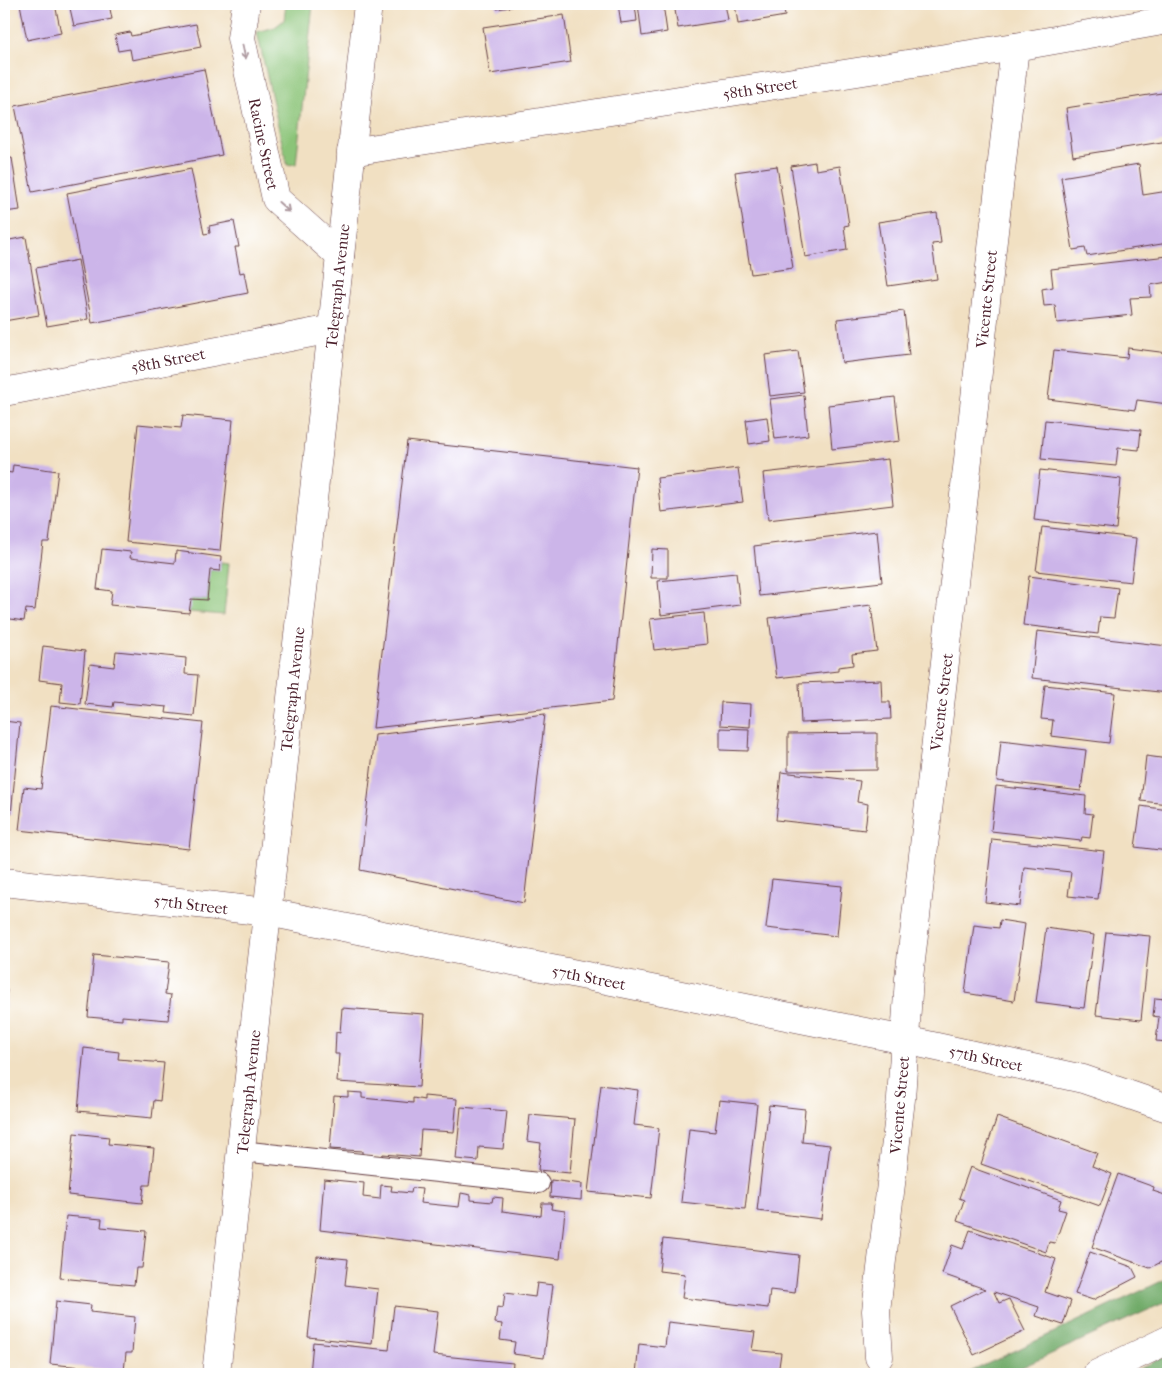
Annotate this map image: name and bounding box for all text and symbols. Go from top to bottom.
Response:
one-way arrow [240,44,249,60]
street label: 58th Street [721,73,799,104]
street label: Racine Street [244,96,283,192]
one-way arrow [278,201,291,213]
street label: Telegraph Avenue [322,223,353,349]
street label: Vicente Street [972,249,1001,350]
street label: 58th Street [129,344,207,377]
street label: Telegraph Avenue [277,626,308,752]
street label: Vicente Street [926,652,957,753]
street label: 57th Street [153,890,230,919]
street label: 57th Street [550,961,628,994]
street label: Telegraph Avenue [233,1029,264,1155]
street label: 57th Street [947,1041,1025,1076]
street label: Vicente Street [886,1055,913,1156]

